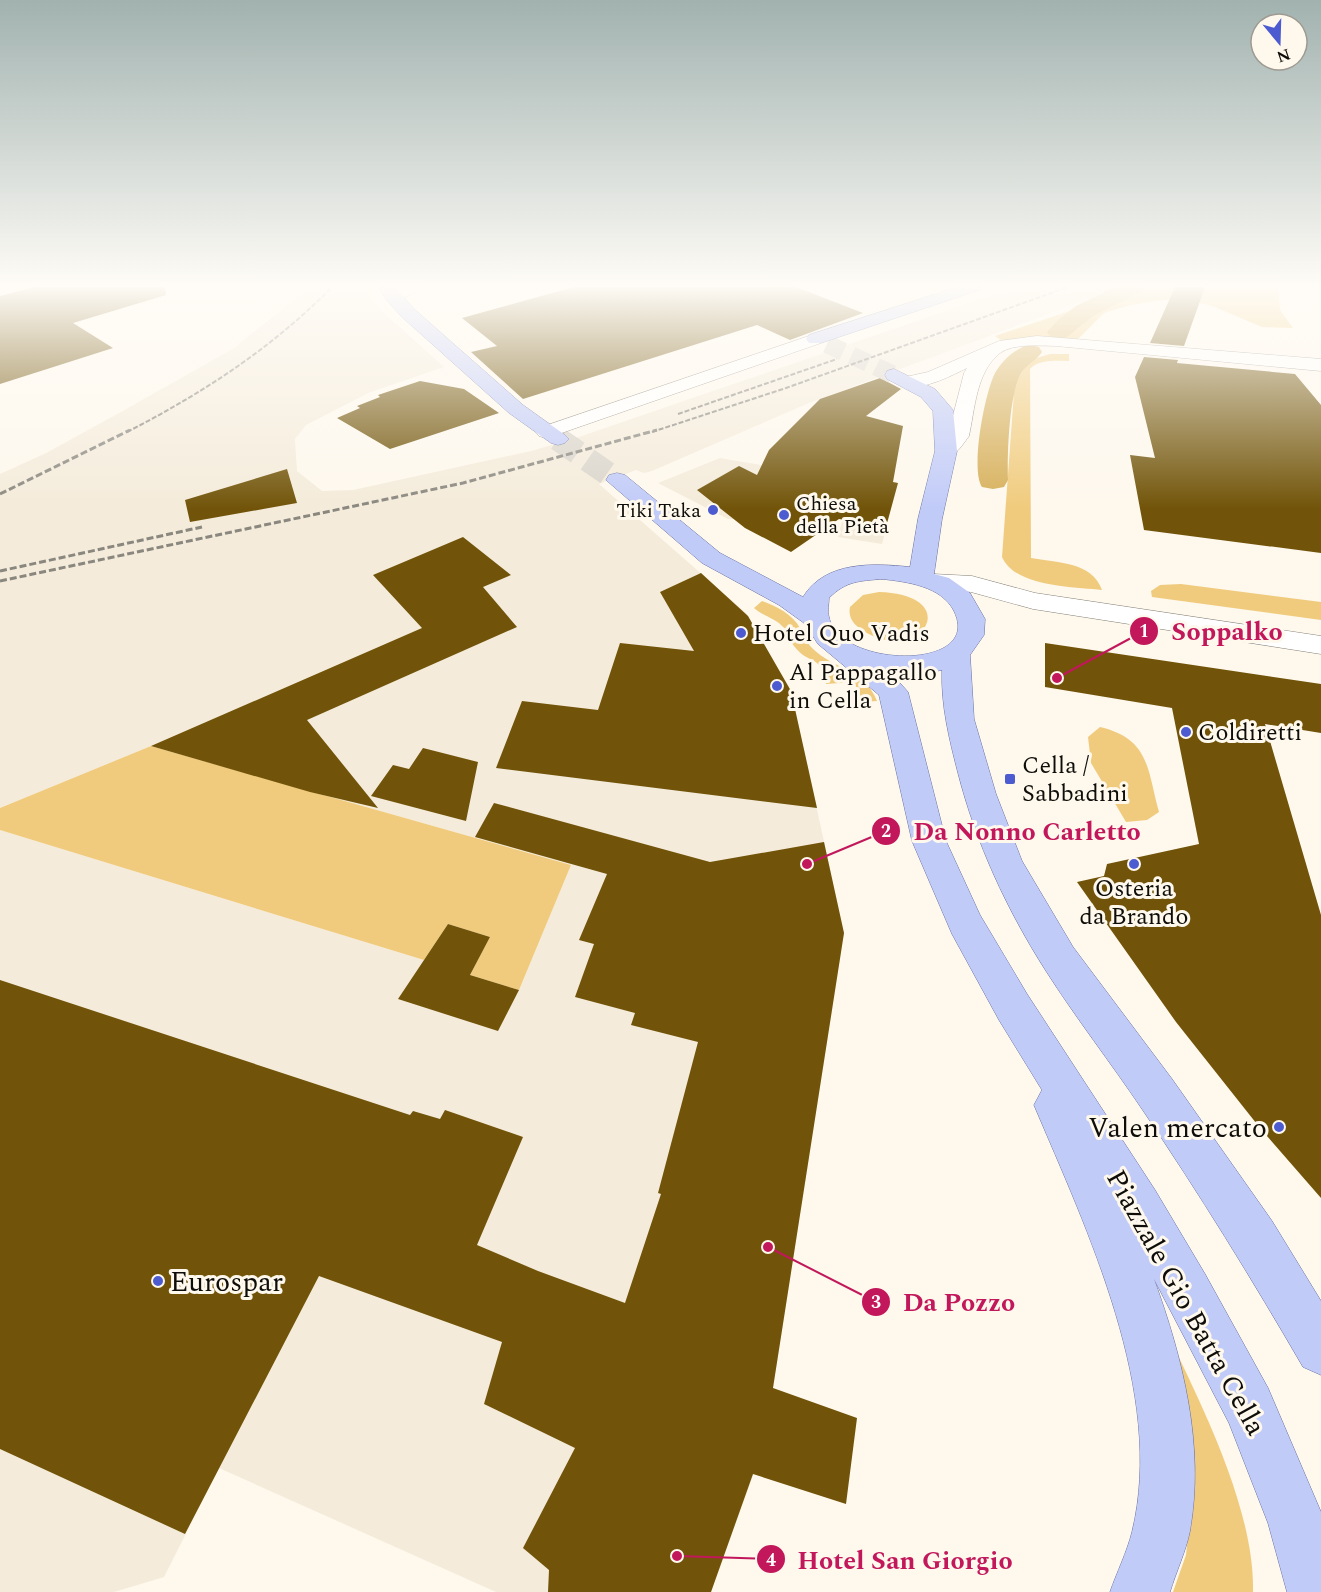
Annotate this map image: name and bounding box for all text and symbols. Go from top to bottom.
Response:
north arrow [1249,12,1309,72]
text: N [1273,42,1294,69]
place label: Chiesa della Pietà [796,489,889,542]
place label: Tiki Taka [616,496,701,526]
marker: Tiki Taka [706,503,720,517]
marker: Chiesa della Pietà [777,508,791,522]
callout: Soppalko [1129,609,1294,653]
text: Soppalko [1171,612,1283,652]
place label: Hotel Quo Vadis [753,616,930,652]
text: 1 [1139,618,1149,645]
marker: Hotel Quo Vadis [734,626,748,640]
place label: Al Pappagallo in Cella [789,655,937,719]
marker: Al Pappagallo in Cella [770,679,784,693]
place label: Coldiretti [1198,715,1302,751]
marker: Coldiretti [1179,725,1193,739]
place label: Cella / Sabbadini [1022,748,1128,812]
marker: Cella / Sabbadini [1003,772,1017,786]
callout: Da Nonno Carletto [871,809,1153,853]
text: Da Nonno Carletto [913,812,1141,852]
text: 2 [881,818,891,845]
marker: Osteria da Brando [1127,857,1141,871]
place label: Osteria da Brando [1080,871,1188,935]
place label: Valen mercato [1088,1107,1267,1150]
marker: Valen mercato [1272,1120,1286,1134]
street label: Piazzale Gio Batta Cella [1095,1162,1277,1444]
place label: Eurospar [170,1261,283,1304]
marker: Eurospar [151,1274,165,1288]
callout: Da Pozzo [861,1280,1028,1324]
text: Da Pozzo [903,1283,1015,1323]
text: 3 [871,1289,881,1316]
callout: Hotel San Giorgio [756,1537,1025,1581]
text: Hotel San Giorgio [797,1541,1013,1581]
text: 4 [766,1547,776,1574]

